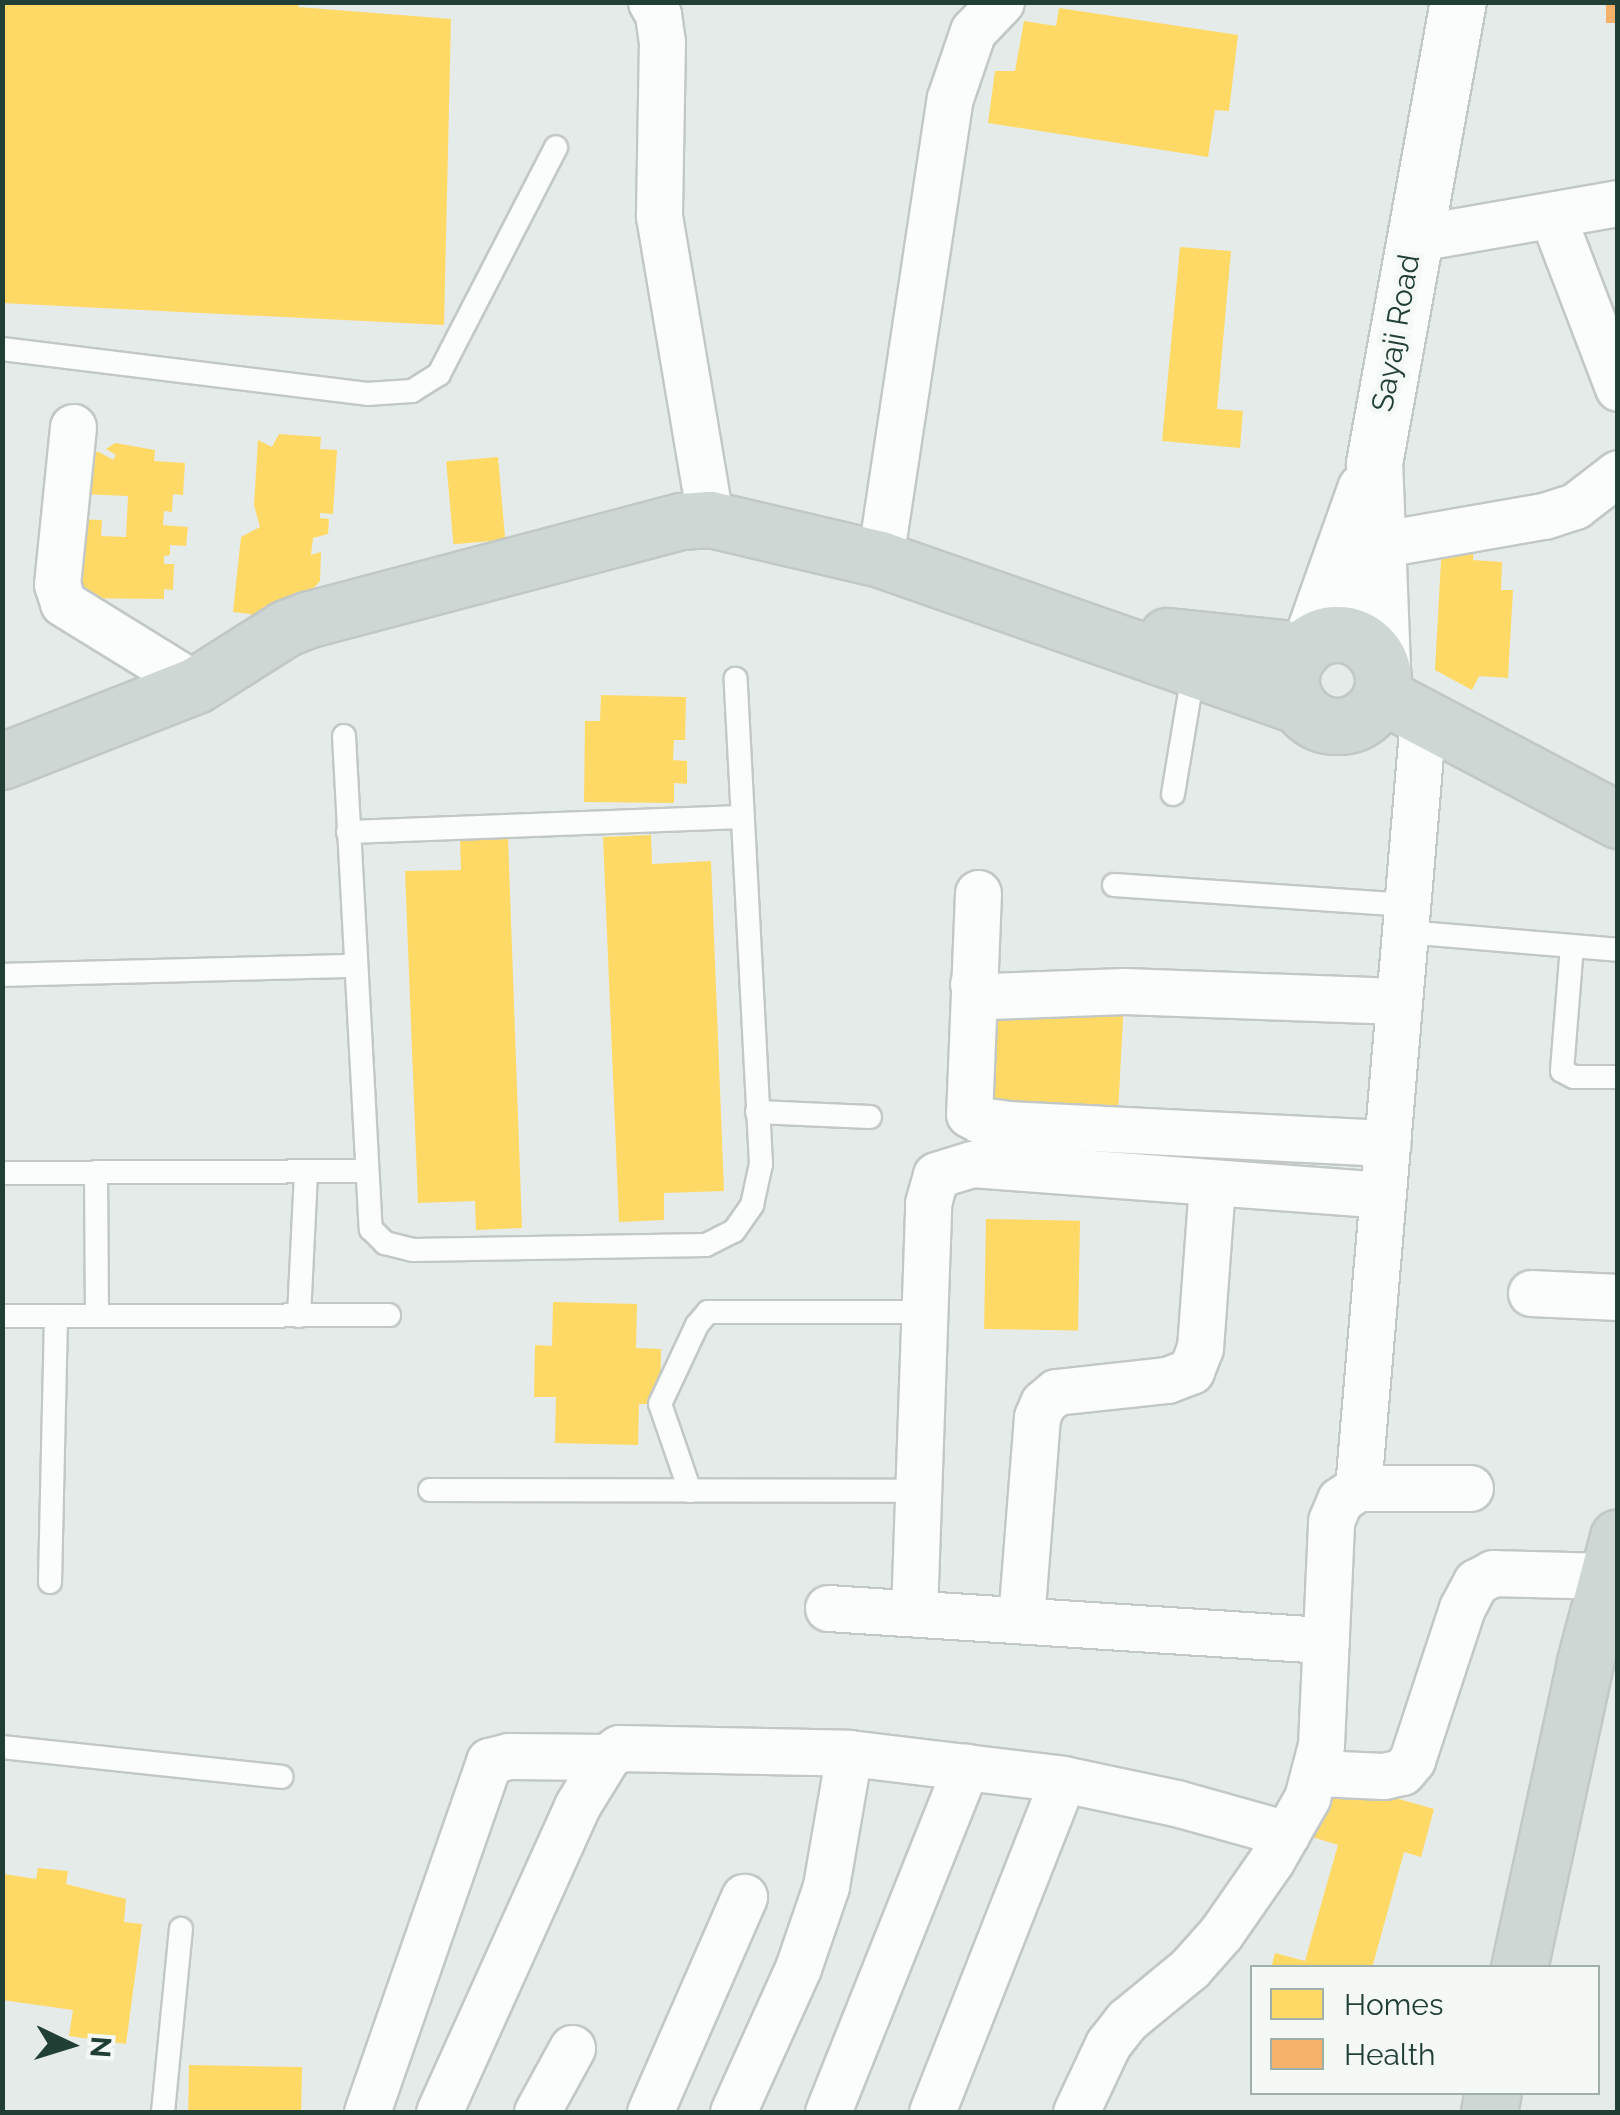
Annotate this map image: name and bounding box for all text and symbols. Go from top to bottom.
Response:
street label: Sayaji Road [1364,251,1428,415]
legend [1250,1965,1600,2095]
text: Homes [1344,1987,1443,2022]
north arrow [20,1995,120,2095]
text: N [83,2035,118,2059]
text: Health [1344,2037,1436,2072]

